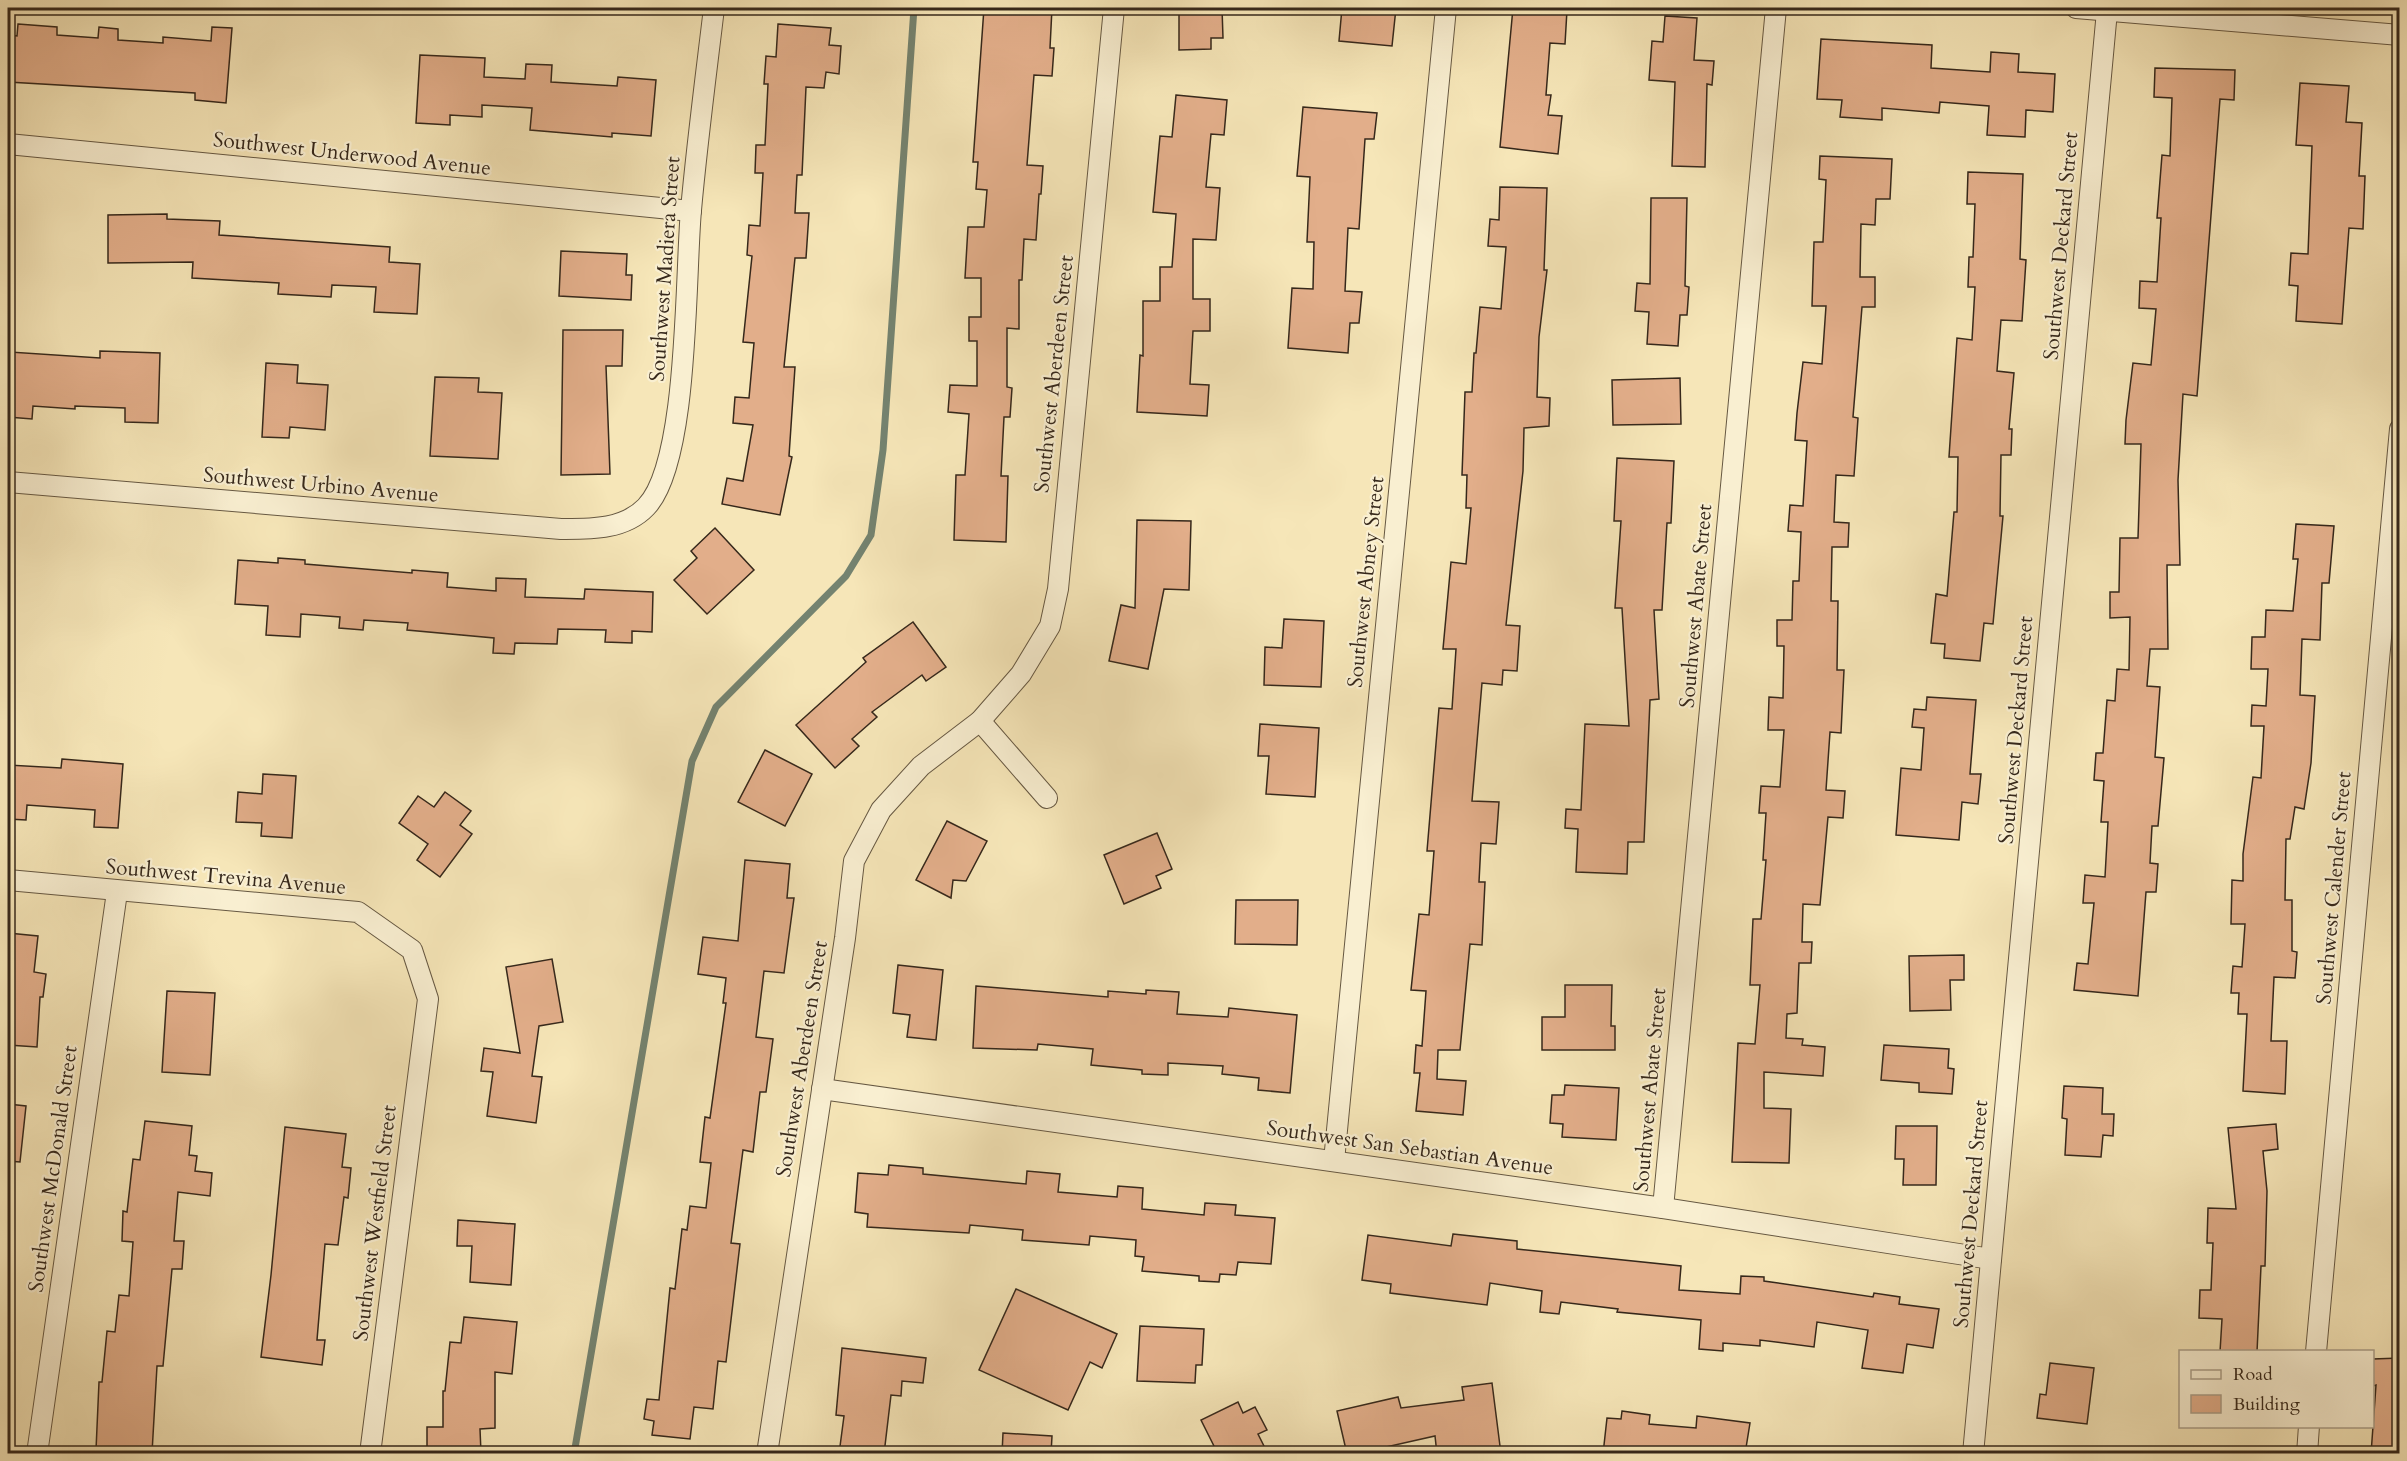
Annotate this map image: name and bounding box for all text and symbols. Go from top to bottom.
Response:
street label: Southwest Underwood Avenue [212,125,492,183]
street label: Southwest Deckard Street [2037,130,2085,361]
street label: Southwest Madiera Street [643,155,687,383]
street label: Southwest Aberdeen Street [1027,253,1081,494]
street label: Southwest Urbino Avenue [202,460,440,510]
street label: Southwest Abney Street [1340,475,1392,689]
street label: Southwest Abate Street [1673,502,1719,709]
street label: Southwest Deckard Street [1992,614,2040,845]
street label: Southwest Calender Street [2309,770,2359,1006]
street label: Southwest Trevina Avenue [105,852,347,902]
street label: Southwest Aberdeen Street [769,938,835,1179]
street label: Southwest Abate Street [1627,986,1673,1193]
street label: Southwest McDonald Street [21,1043,85,1294]
street label: Southwest Deckard Street [1947,1098,1995,1329]
street label: Southwest Westfield Street [346,1103,404,1343]
street label: Southwest San Sebastian Avenue [1265,1114,1555,1182]
legend [2179,1350,2374,1428]
text: Road [2233,1362,2273,1387]
text: Building [2233,1392,2301,1417]

